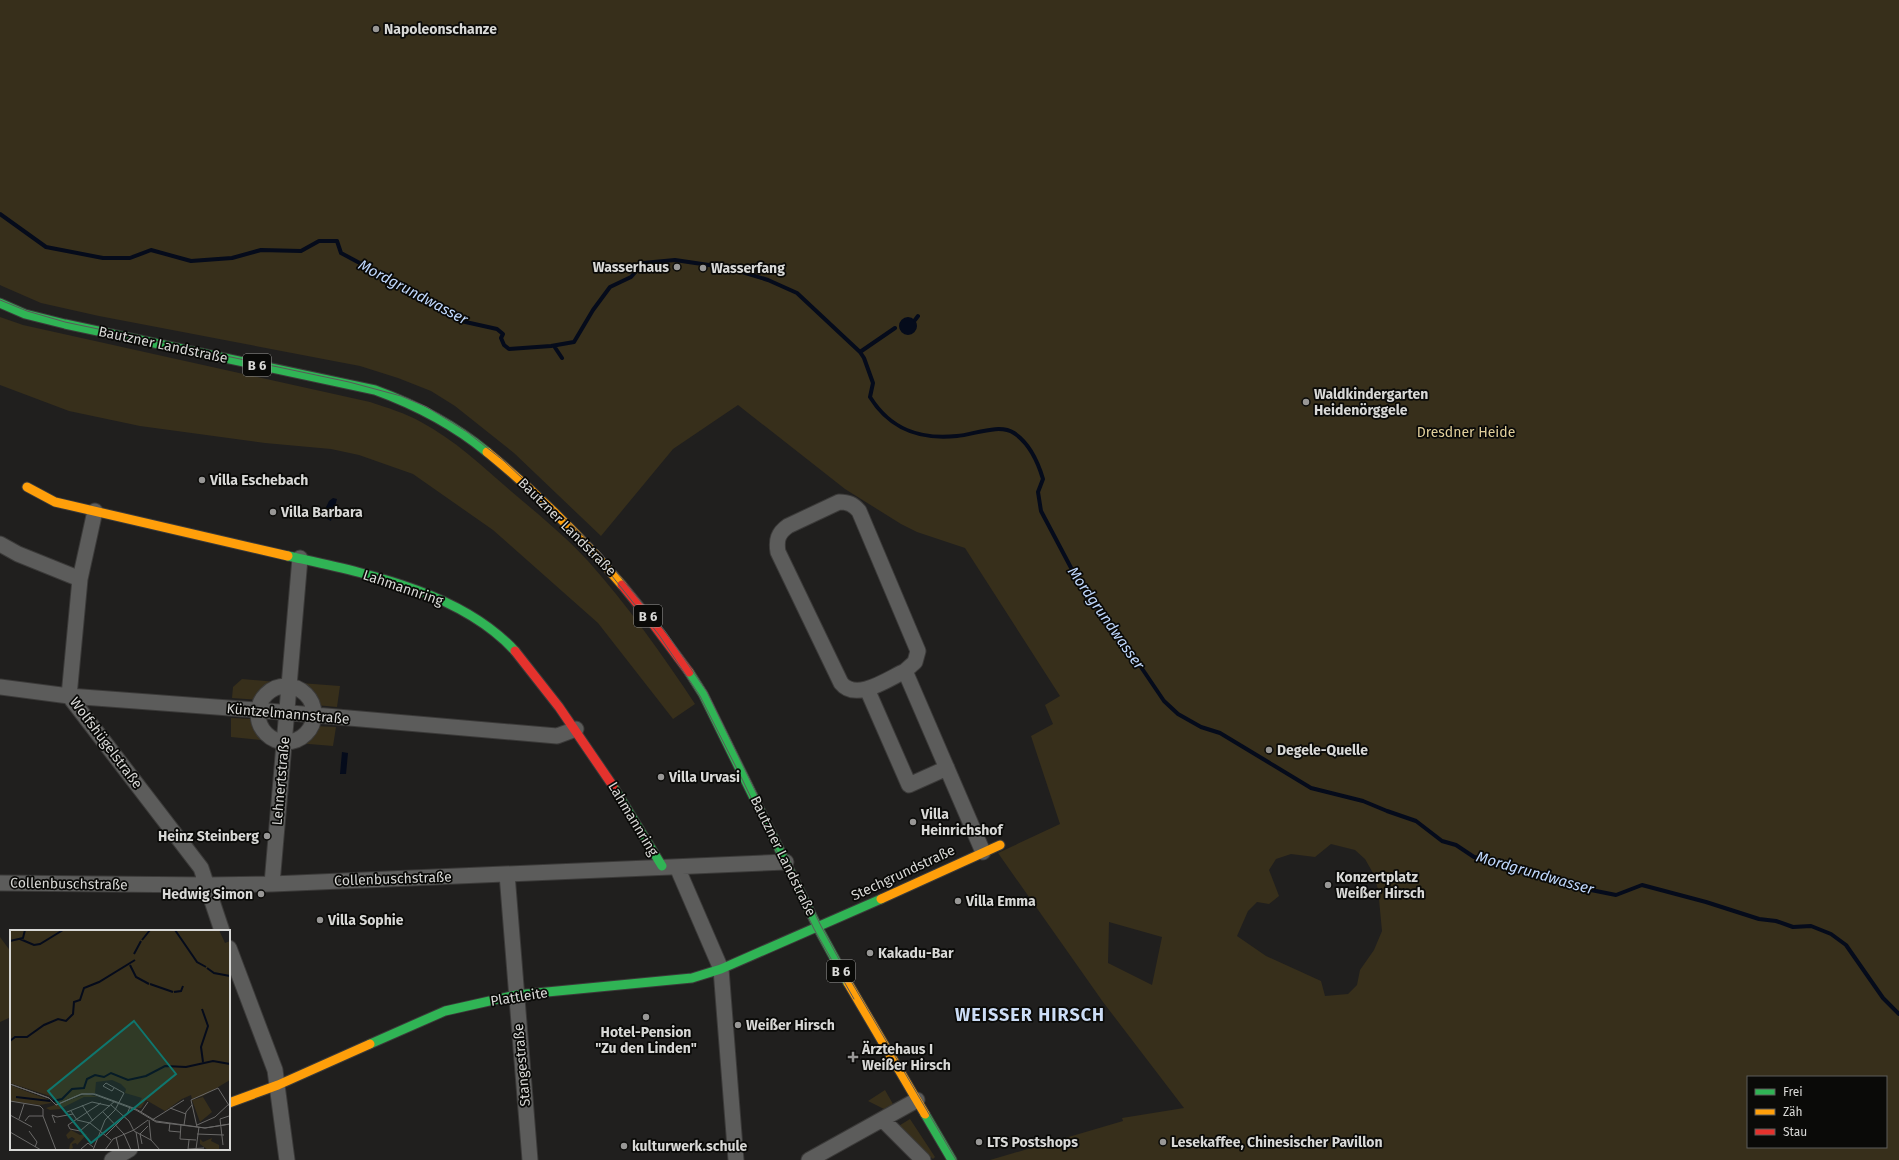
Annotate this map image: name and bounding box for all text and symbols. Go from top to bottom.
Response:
place label: Napoleonschanze [384,21,497,38]
marker: Napoleonschanze [371,24,381,34]
water label: Mordgrundwasser [355,256,472,329]
place label: Wasserhaus [593,259,669,276]
place label: Wasserfang [711,260,785,277]
marker: Wasserhaus [672,262,682,272]
marker: Wasserfang [698,263,708,273]
street label: Bautzner Landstraße [97,323,229,367]
road number: B 6 [243,354,271,376]
place label: Waldkindergarten Heidenörggele [1314,386,1428,419]
marker: Waldkindergarten Heidenörggele [1301,397,1311,407]
park label: Dresdner Heide [1417,424,1515,441]
place label: Villa Eschebach [209,472,308,489]
marker: Villa Eschebach [197,475,207,485]
street label: Bautzner Landstraße [515,475,619,579]
place label: Villa Barbara [280,504,363,521]
marker: Villa Barbara [268,507,278,517]
water label: Mordgrundwasser [1064,563,1149,674]
street label: Lahmannring [361,566,446,610]
road number: B 6 [634,605,662,627]
street label: Wolfshügelstraße [66,694,146,792]
street label: Küntzelmannstraße [226,700,350,728]
street label: Lehnertstraße [269,736,293,826]
place label: Degele-Quelle [1277,742,1368,759]
marker: Degele-Quelle [1264,745,1274,755]
place label: Villa Urvasi [668,769,740,786]
marker: Villa Urvasi [656,772,666,782]
street label: Lahmannring [604,779,662,860]
street label: Bautzner Landstraße [747,793,819,919]
place label: Villa Heinrichshof [920,806,1004,839]
marker: Villa Heinrichshof [908,817,918,827]
place label: Heinz Steinberg [158,828,259,845]
marker: Heinz Steinberg [262,831,272,841]
street label: Stechgrundstraße [848,842,958,904]
water label: Mordgrundwasser [1474,848,1597,899]
street label: Collenbuschstraße [334,868,452,890]
place label: Konzertplatz Weißer Hirsch [1336,869,1425,902]
street label: Collenbuschstraße [10,874,128,894]
marker: Konzertplatz Weißer Hirsch [1323,880,1333,890]
place label: Hedwig Simon [162,886,253,903]
marker: Hedwig Simon [256,889,266,899]
place label: Villa Emma [965,893,1036,910]
marker: Villa Emma [953,896,963,906]
place label: Villa Sophie [327,912,404,929]
marker: Villa Sophie [315,915,325,925]
inset map [10,930,230,1150]
place label: Kakadu-Bar [878,945,954,962]
marker: Kakadu-Bar [865,948,875,958]
road number: B 6 [827,960,855,982]
street label: Plattleite [489,984,549,1010]
district label: WEISSER HIRSCH [955,1004,1105,1026]
marker: Hotel-Pension "Zu den Linden" [641,1012,651,1022]
place label: Weißer Hirsch [746,1017,835,1034]
marker: Weißer Hirsch [733,1020,743,1030]
street label: Stangestraße [510,1023,534,1107]
place label: Hotel-Pension "Zu den Linden" [595,1024,697,1057]
place label: Ärztehaus I Weißer Hirsch [861,1040,951,1074]
marker: Ärztehaus I Weißer Hirsch [847,1051,859,1063]
legend [1747,1076,1887,1148]
text: Frei [1783,1085,1803,1099]
text: Zäh [1783,1105,1803,1119]
text: Stau [1783,1125,1807,1139]
place label: LTS Postshops [987,1134,1078,1151]
place label: Lesekaffee, Chinesischer Pavillon [1171,1134,1382,1151]
marker: LTS Postshops [974,1137,984,1147]
marker: Lesekaffee, Chinesischer Pavillon [1158,1137,1168,1147]
place label: kulturwerk.schule [632,1138,748,1155]
marker: kulturwerk.schule [619,1141,629,1151]

